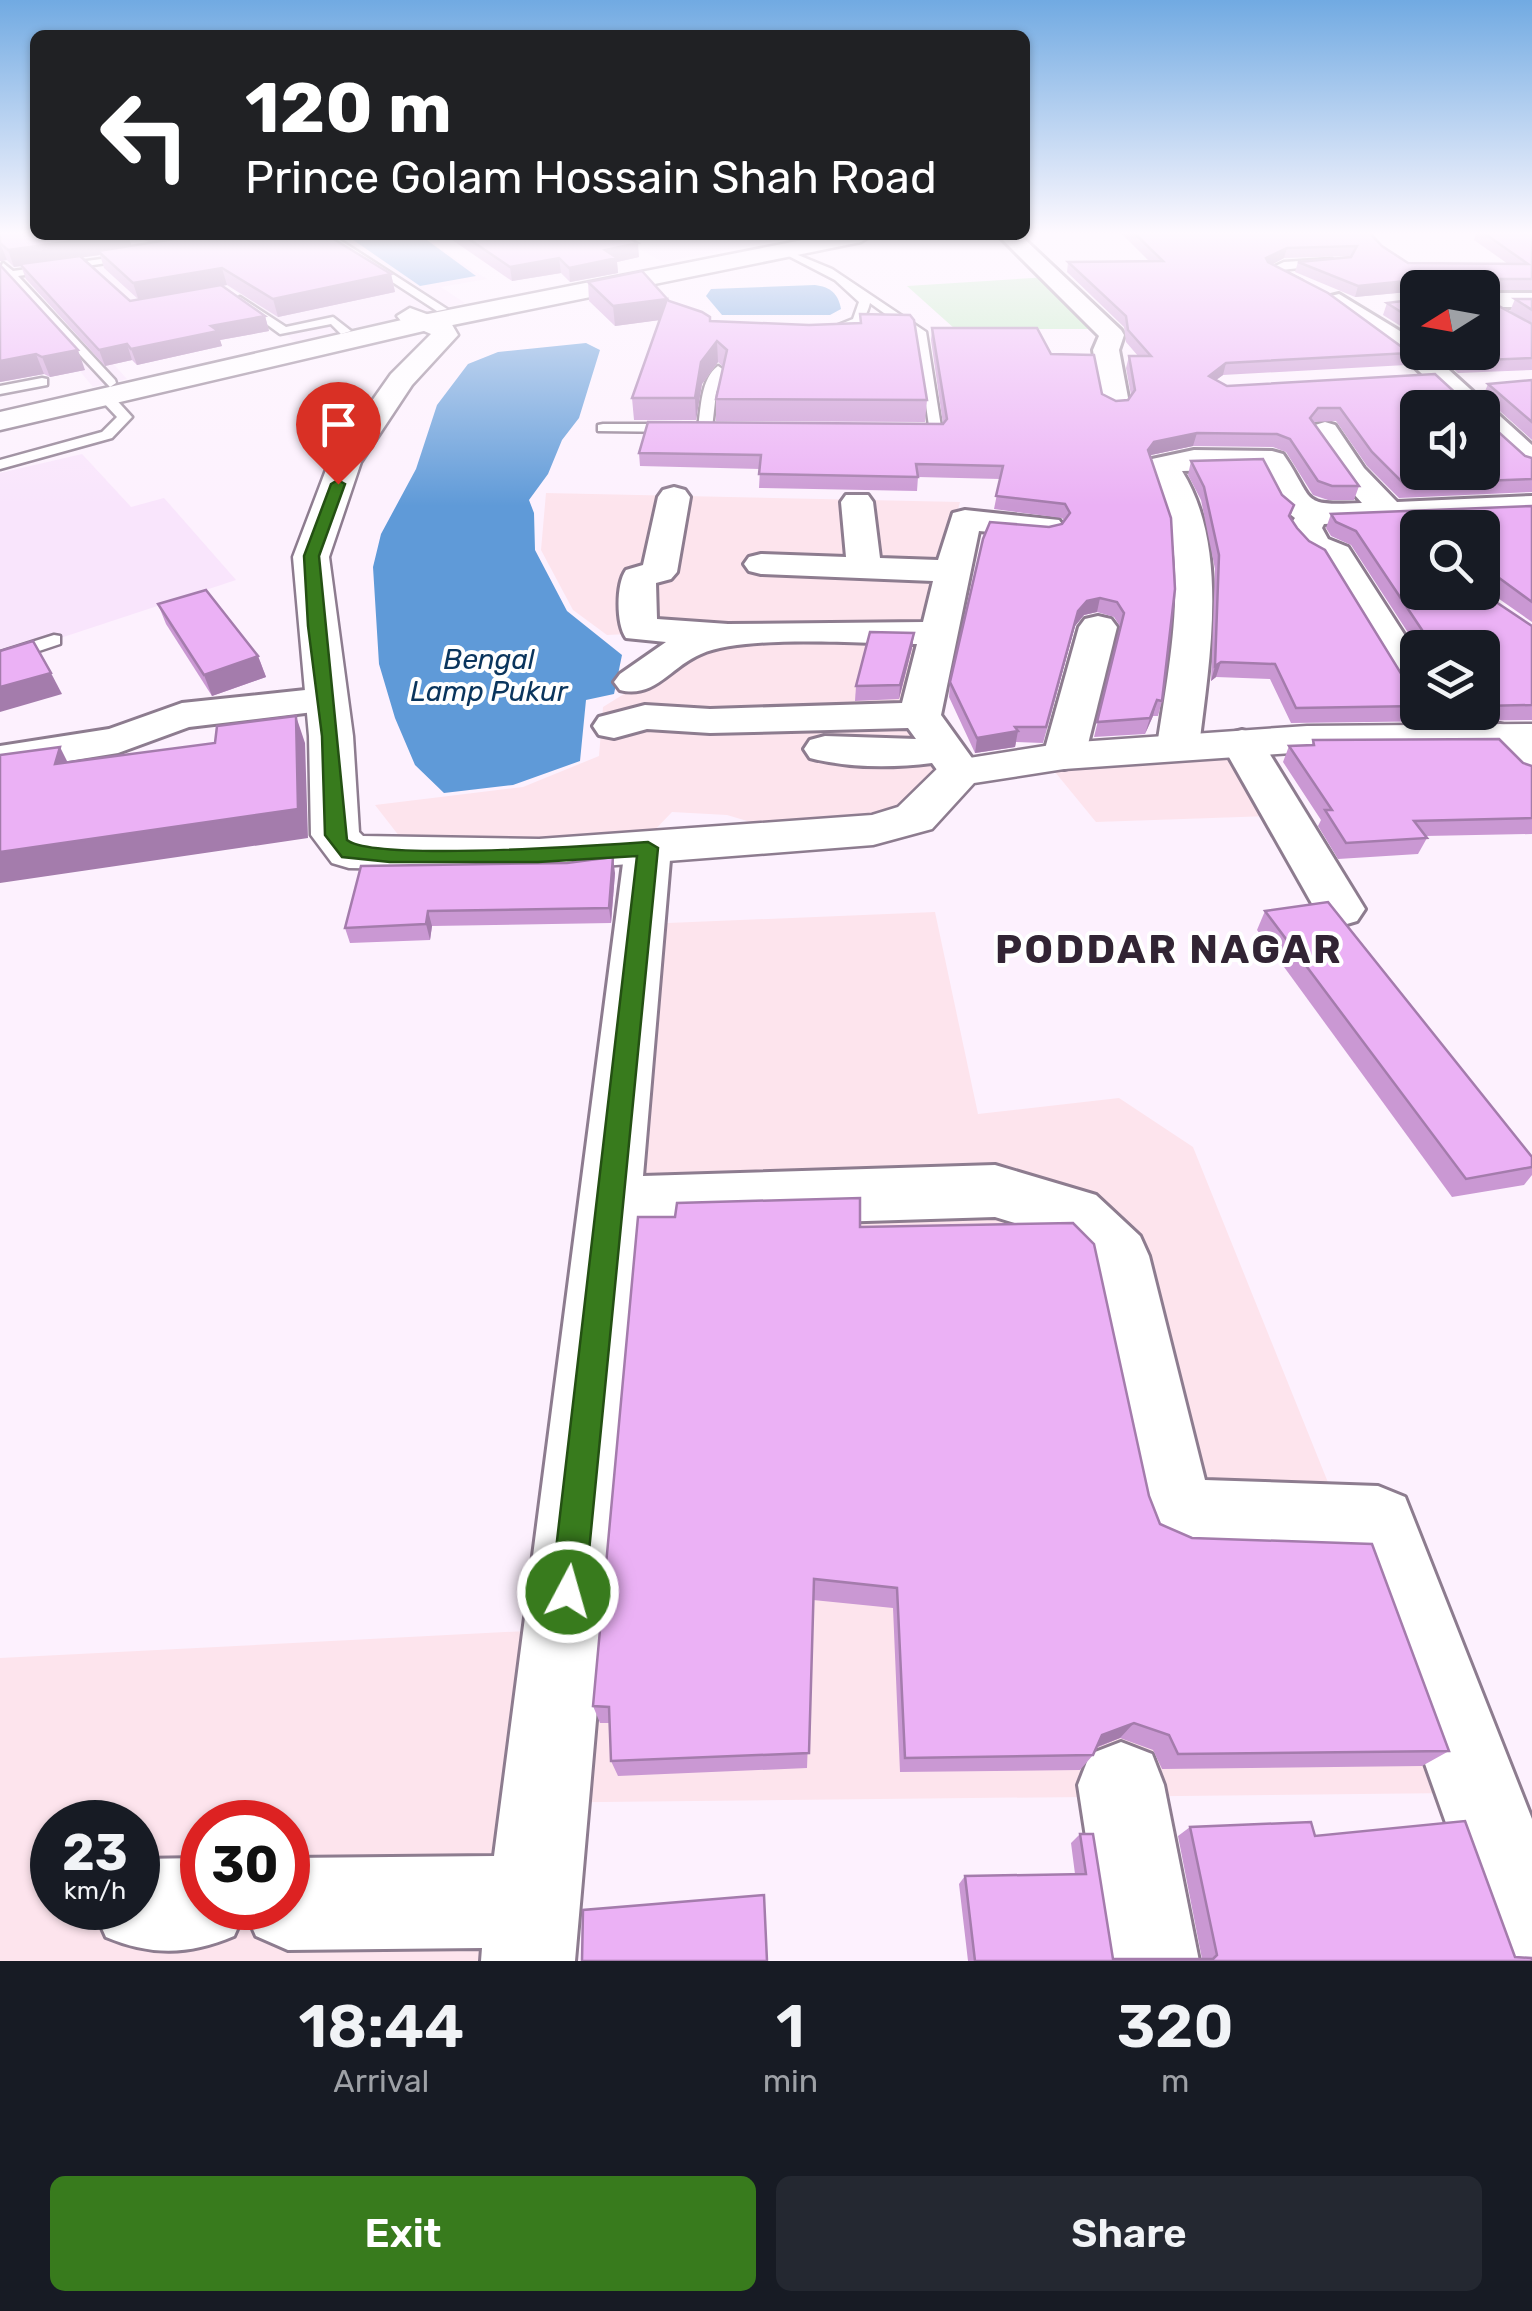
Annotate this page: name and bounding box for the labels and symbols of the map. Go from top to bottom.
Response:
north arrow [1400,270,1500,370]
pin [296,382,381,485]
water label: Bengal Lamp Pukur [410,643,569,708]
district label: PODDAR NAGAR [995,926,1343,973]
position arrow [516,1540,620,1644]
speed limit sign: 30 [180,1800,310,1930]

